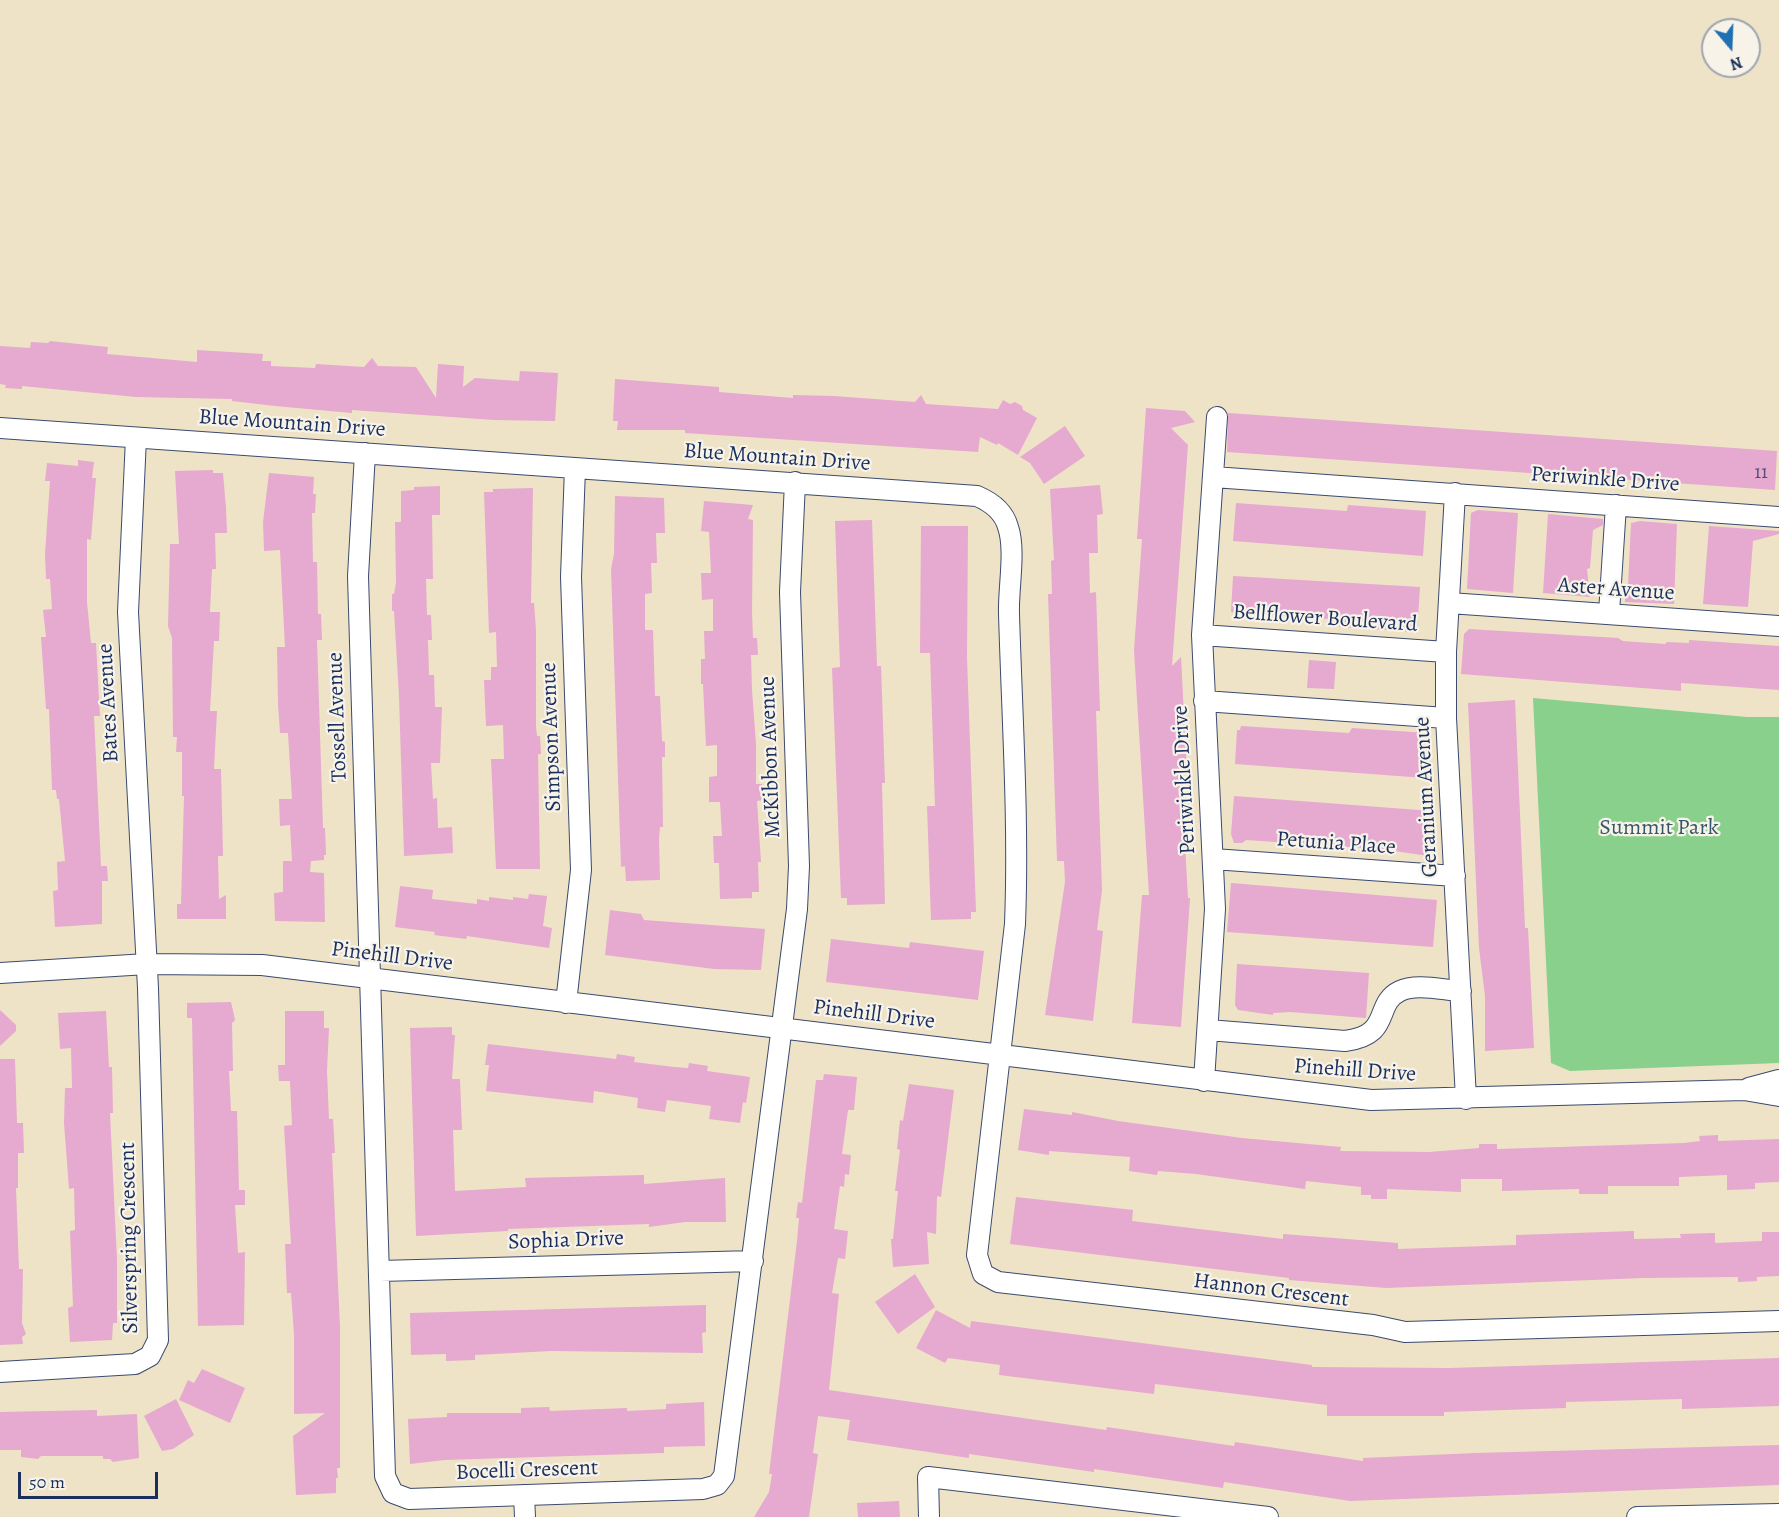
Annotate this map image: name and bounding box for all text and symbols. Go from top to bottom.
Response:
north arrow [1701,18,1761,78]
text: N [1727,51,1745,75]
street label: Blue Mountain Drive [198,404,386,444]
street label: Blue Mountain Drive [683,438,871,478]
house number: 11 [1754,461,1768,485]
street label: Periwinkle Drive [1530,462,1680,498]
street label: Aster Avenue [1557,573,1675,607]
street label: Bellflower Boulevard [1232,599,1418,639]
street label: Bates Avenue [93,643,125,763]
street label: Tossell Avenue [323,652,353,782]
street label: Simpson Avenue [536,662,568,812]
street label: McKibbon Avenue [755,676,787,838]
street label: Periwinkle Drive [1168,705,1202,855]
street label: Geranium Avenue [1410,716,1444,878]
park label: Summit Park [1599,816,1719,842]
street label: Petunia Place [1275,827,1397,861]
street label: Pinehill Drive [330,936,454,978]
street label: Pinehill Drive [812,994,936,1036]
street label: Pinehill Drive [1293,1054,1417,1088]
street label: Silverspring Crescent [115,1142,145,1334]
street label: Sophia Drive [508,1226,624,1256]
street label: Hannon Crescent [1192,1268,1350,1314]
street label: Bocelli Crescent [455,1455,599,1487]
scale bar [21,1460,160,1498]
text: 50 m [29,1470,65,1494]

